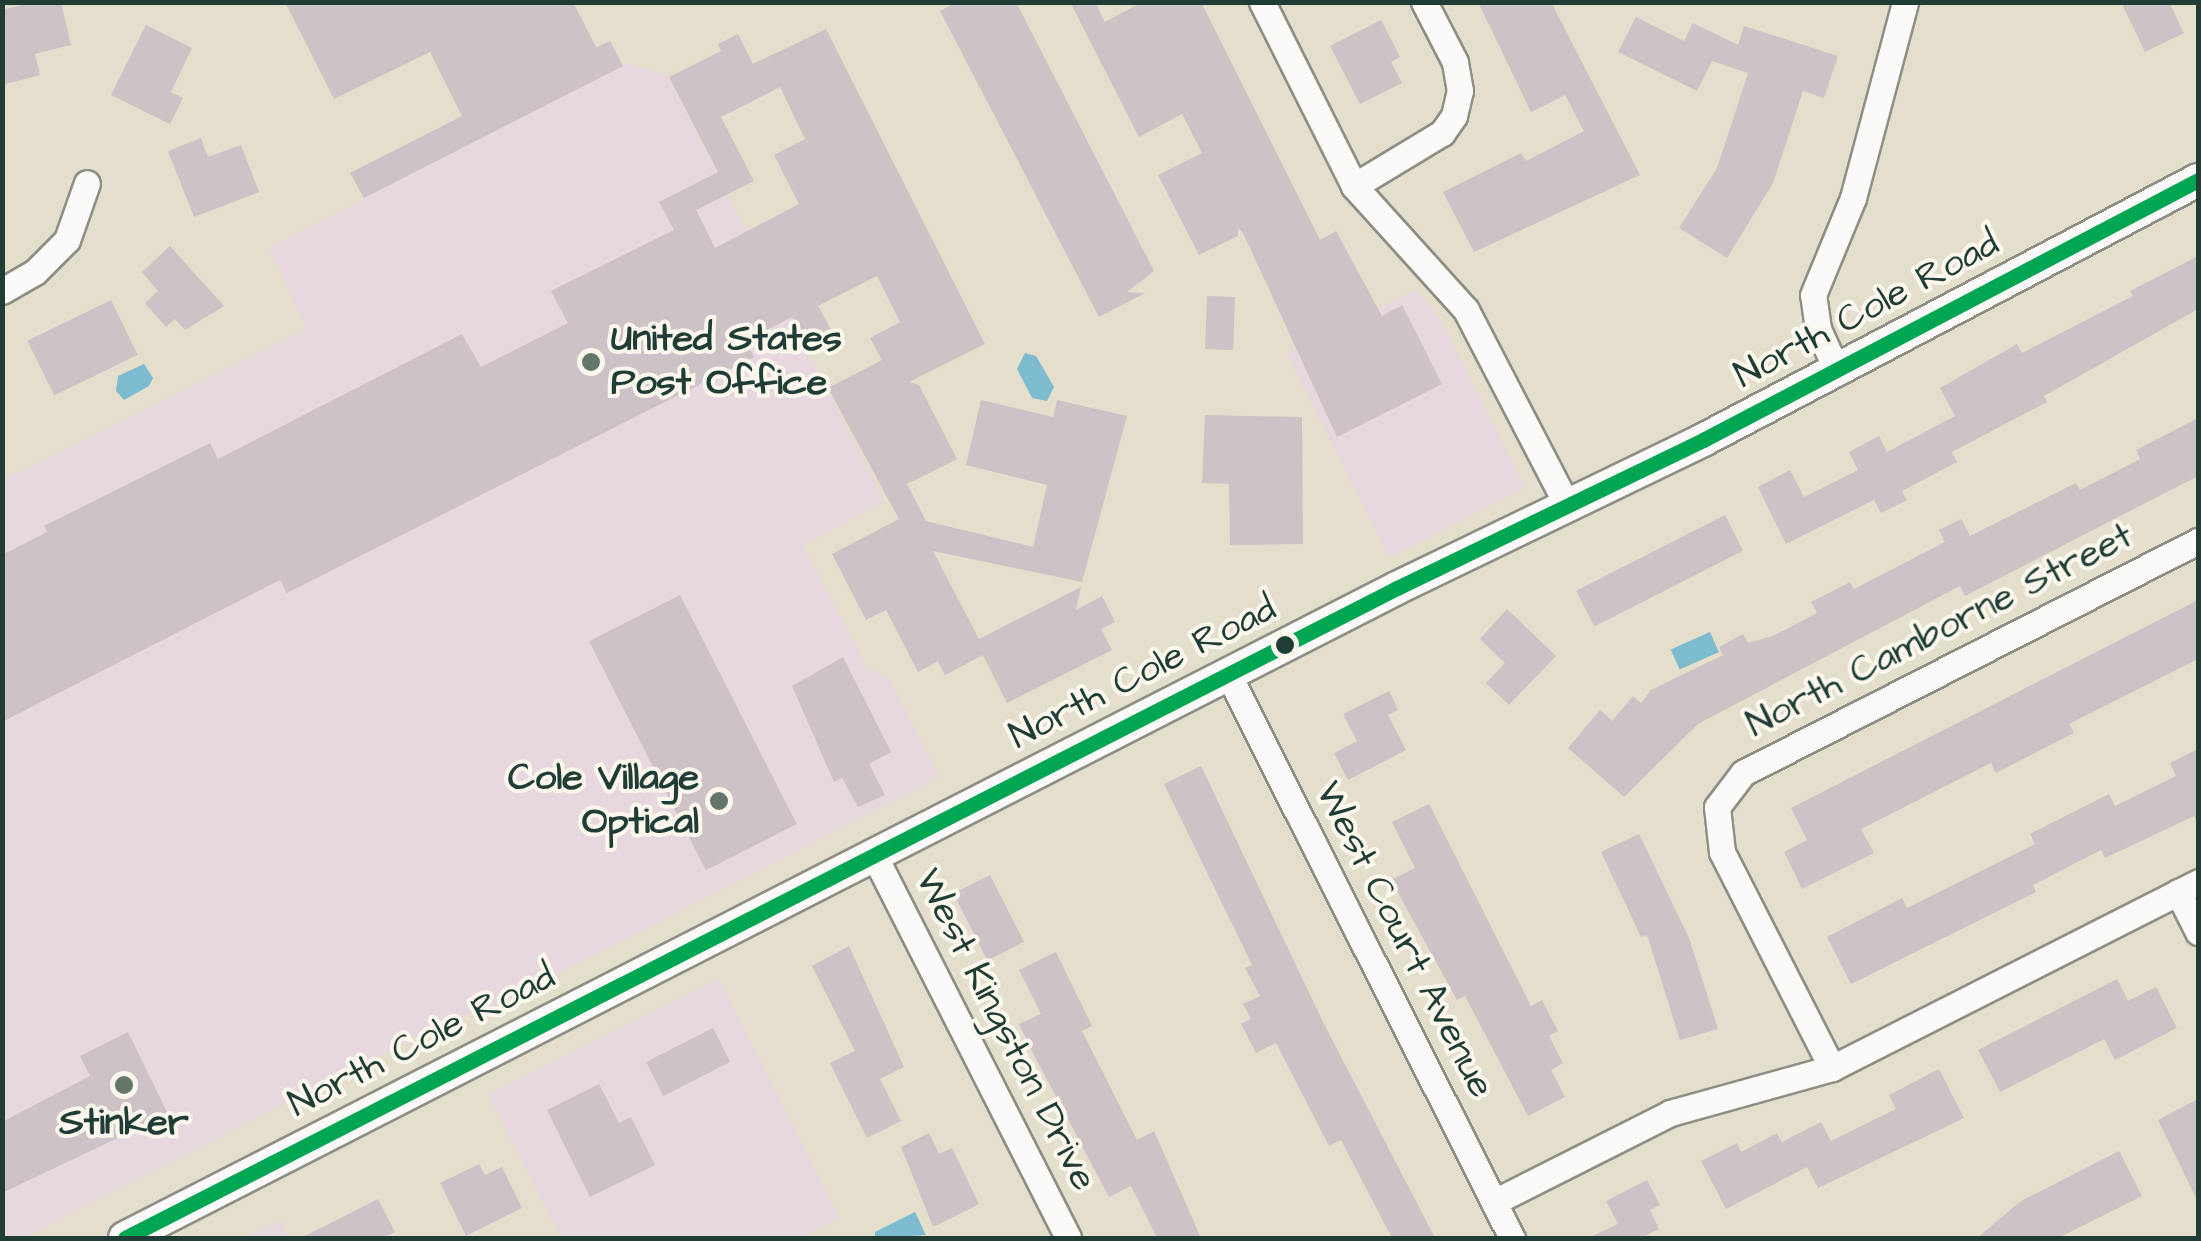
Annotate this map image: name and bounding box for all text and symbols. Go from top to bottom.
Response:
street label: North Cole Road [1727,221,2007,399]
place label: United States Post Office [611,317,842,406]
marker: United States Post Office [580,351,602,373]
street label: North Camborne Street [1739,514,2141,748]
street label: North Cole Road [1002,586,1284,760]
unlabelled marker [1275,635,1295,655]
place label: Cole Village Optical [508,756,699,846]
street label: West Court Avenue [1305,774,1503,1106]
marker: Cole Village Optical [708,790,730,812]
street label: West Kingston Drive [904,862,1106,1198]
street label: North Cole Road [281,954,563,1128]
marker: Stinker [113,1074,135,1096]
place label: Stinker [59,1101,189,1147]

